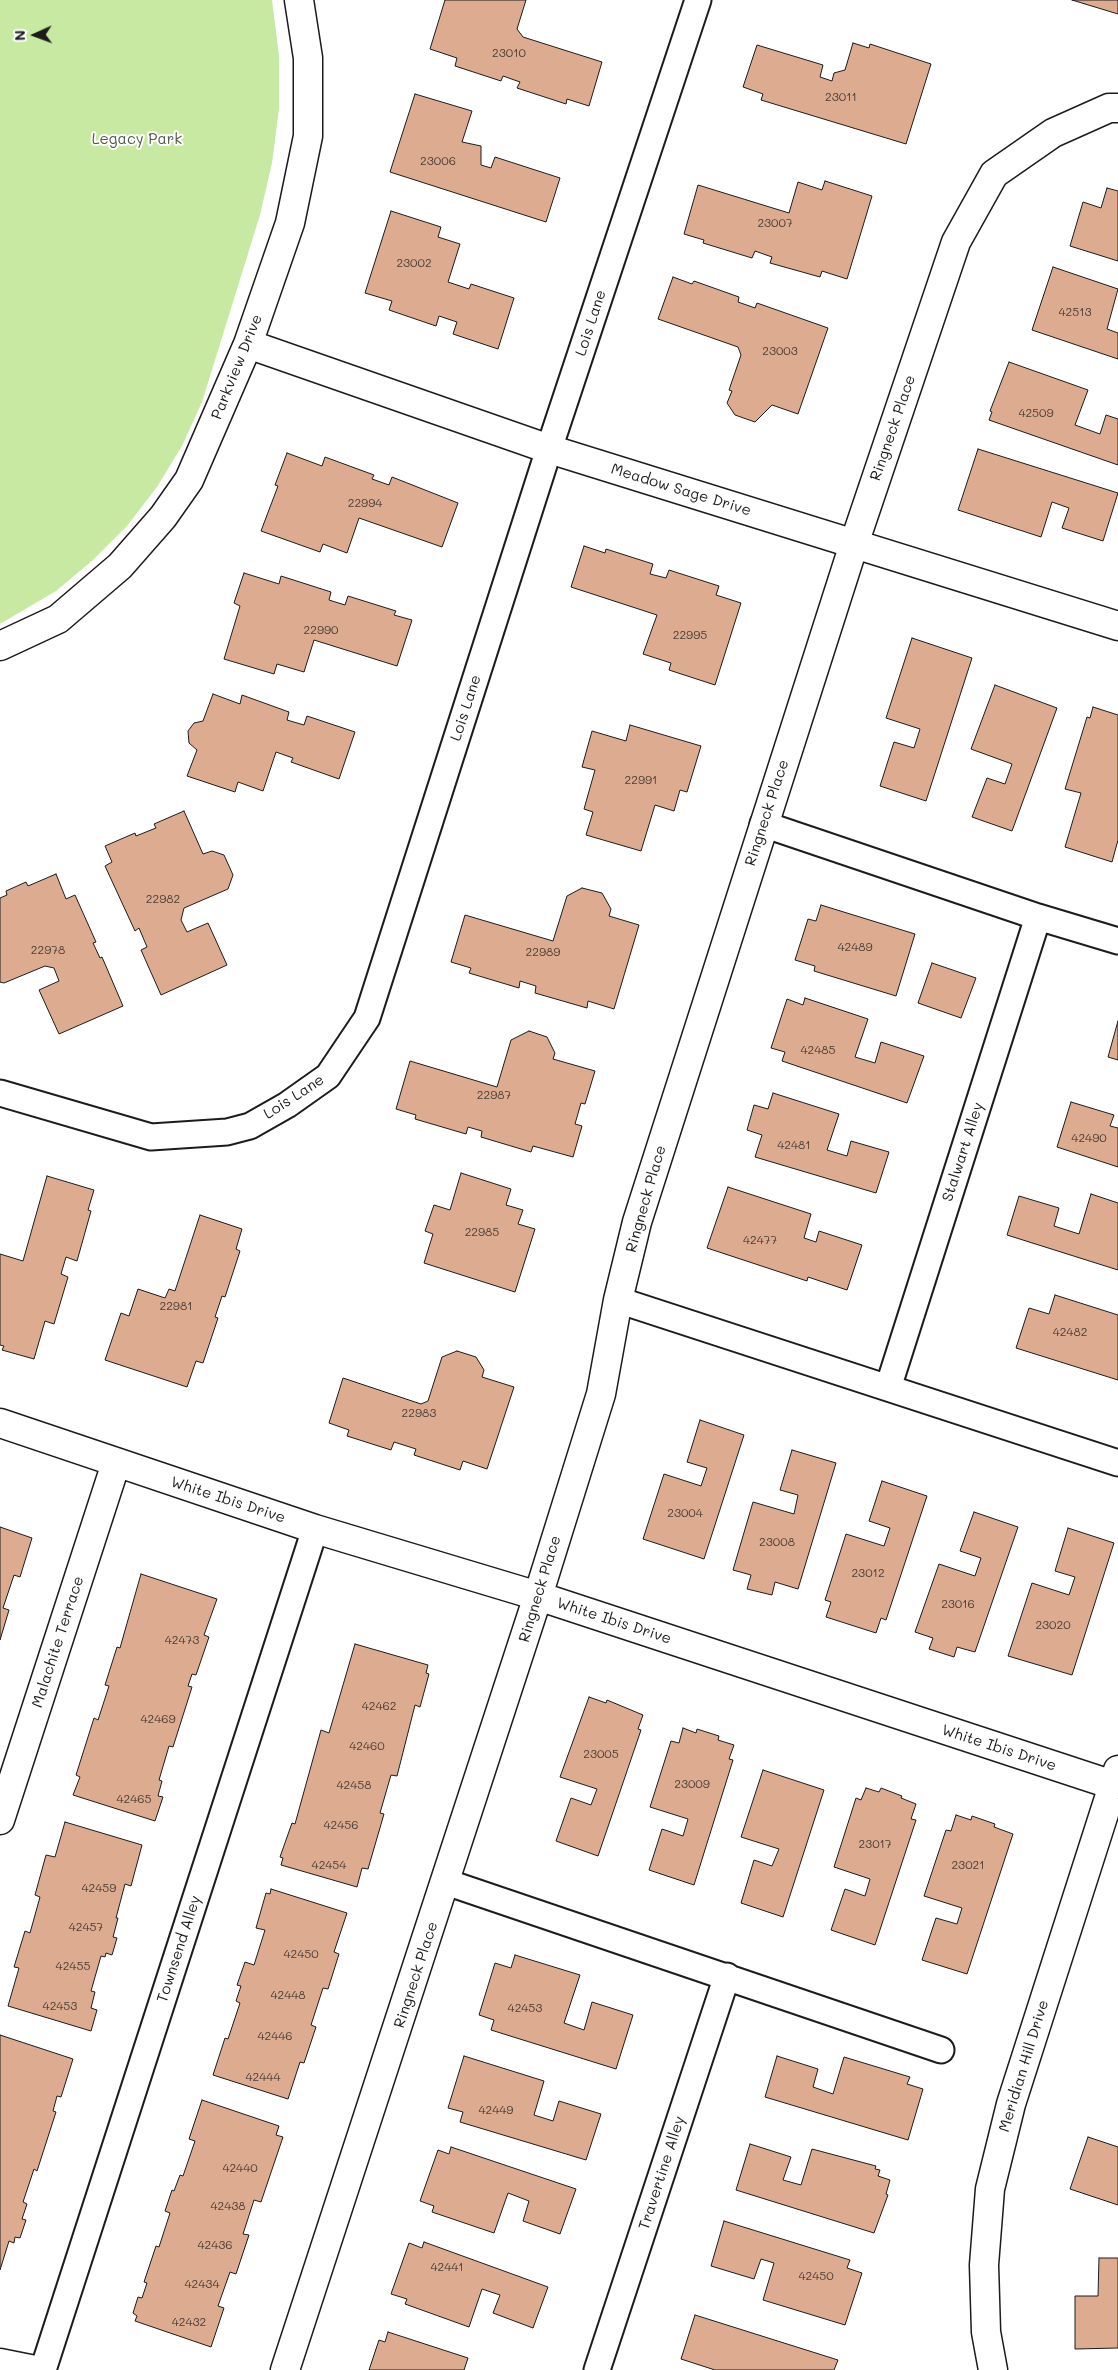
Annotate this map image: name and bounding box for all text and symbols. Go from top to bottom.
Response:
north arrow [10,10,60,60]
text: N [10,30,29,41]
house number: 23010 [492,46,526,60]
house number: 23011 [825,90,857,104]
park label: Legacy Park [92,130,182,148]
house number: 23006 [420,154,456,168]
house number: 23007 [757,216,793,230]
house number: 23002 [396,256,432,270]
street label: Lois Lane [572,288,610,358]
house number: 42513 [1058,305,1092,319]
street label: Parkview Drive [208,312,266,422]
house number: 23003 [762,344,798,358]
street label: Ringneck Place [866,373,920,483]
house number: 42509 [1018,406,1054,420]
street label: Meadow Sage Drive [609,460,753,520]
house number: 22994 [348,496,382,510]
house number: 22990 [304,623,338,637]
house number: 22995 [673,628,707,642]
street label: Lois Lane [447,673,485,743]
street label: Ringneck Place [741,758,793,868]
house number: 22991 [625,773,657,787]
house number: 22982 [146,892,180,906]
house number: 42489 [837,940,873,954]
house number: 22978 [31,943,65,957]
house number: 22989 [526,945,560,959]
house number: 42485 [800,1043,836,1057]
street label: Lois Lane [260,1071,328,1123]
house number: 22987 [477,1088,511,1102]
street label: Stalwart Alley [939,1100,987,1204]
house number: 42490 [1071,1131,1107,1145]
house number: 42481 [777,1138,811,1152]
street label: Ringneck Place [622,1143,670,1255]
house number: 22985 [465,1225,499,1239]
house number: 42477 [743,1233,777,1247]
house number: 22981 [159,1299,193,1313]
house number: 42482 [1053,1325,1087,1339]
house number: 22983 [402,1406,436,1420]
street label: White Ibis Drive [168,1473,288,1527]
house number: 23004 [667,1506,703,1520]
street label: Ringneck Place [515,1533,565,1645]
house number: 23008 [759,1535,795,1549]
house number: 23012 [851,1566,885,1580]
street label: Malachite Terrace [28,1574,88,1710]
street label: White Ibis Drive [554,1594,674,1648]
house number: 23016 [941,1597,975,1611]
house number: 23020 [1035,1618,1071,1632]
house number: 42473 [165,1633,199,1647]
house number: 42462 [362,1699,396,1713]
house number: 42469 [140,1712,176,1726]
street label: White Ibis Drive [939,1721,1059,1775]
house number: 42460 [349,1739,385,1753]
house number: 23005 [583,1747,619,1761]
house number: 23009 [674,1777,710,1791]
house number: 42458 [336,1778,372,1792]
house number: 42465 [116,1792,152,1806]
house number: 42456 [323,1818,359,1832]
house number: 23017 [858,1837,892,1851]
house number: 42454 [312,1858,346,1872]
house number: 23021 [951,1858,985,1872]
house number: 42459 [82,1881,116,1895]
street label: Townsend Alley [153,1893,205,2005]
house number: 42457 [69,1920,103,1934]
street label: Ringneck Place [390,1920,442,2030]
house number: 42450 [283,1947,319,1961]
house number: 42455 [56,1959,90,1973]
house number: 42448 [270,1988,306,2002]
street label: Meridian Hill Drive [995,1998,1053,2134]
house number: 42453 [43,1999,77,2013]
house number: 42453 [508,2001,542,2015]
house number: 42446 [257,2029,293,2043]
house number: 42444 [246,2070,280,2084]
house number: 42449 [479,2103,513,2117]
street label: Travertine Alley [635,2114,689,2232]
house number: 42440 [222,2161,258,2175]
house number: 42438 [210,2199,246,2213]
house number: 42436 [197,2238,233,2252]
house number: 42441 [430,2260,464,2274]
house number: 42450 [798,2269,834,2283]
house number: 42434 [185,2277,219,2291]
house number: 42432 [172,2315,206,2329]

